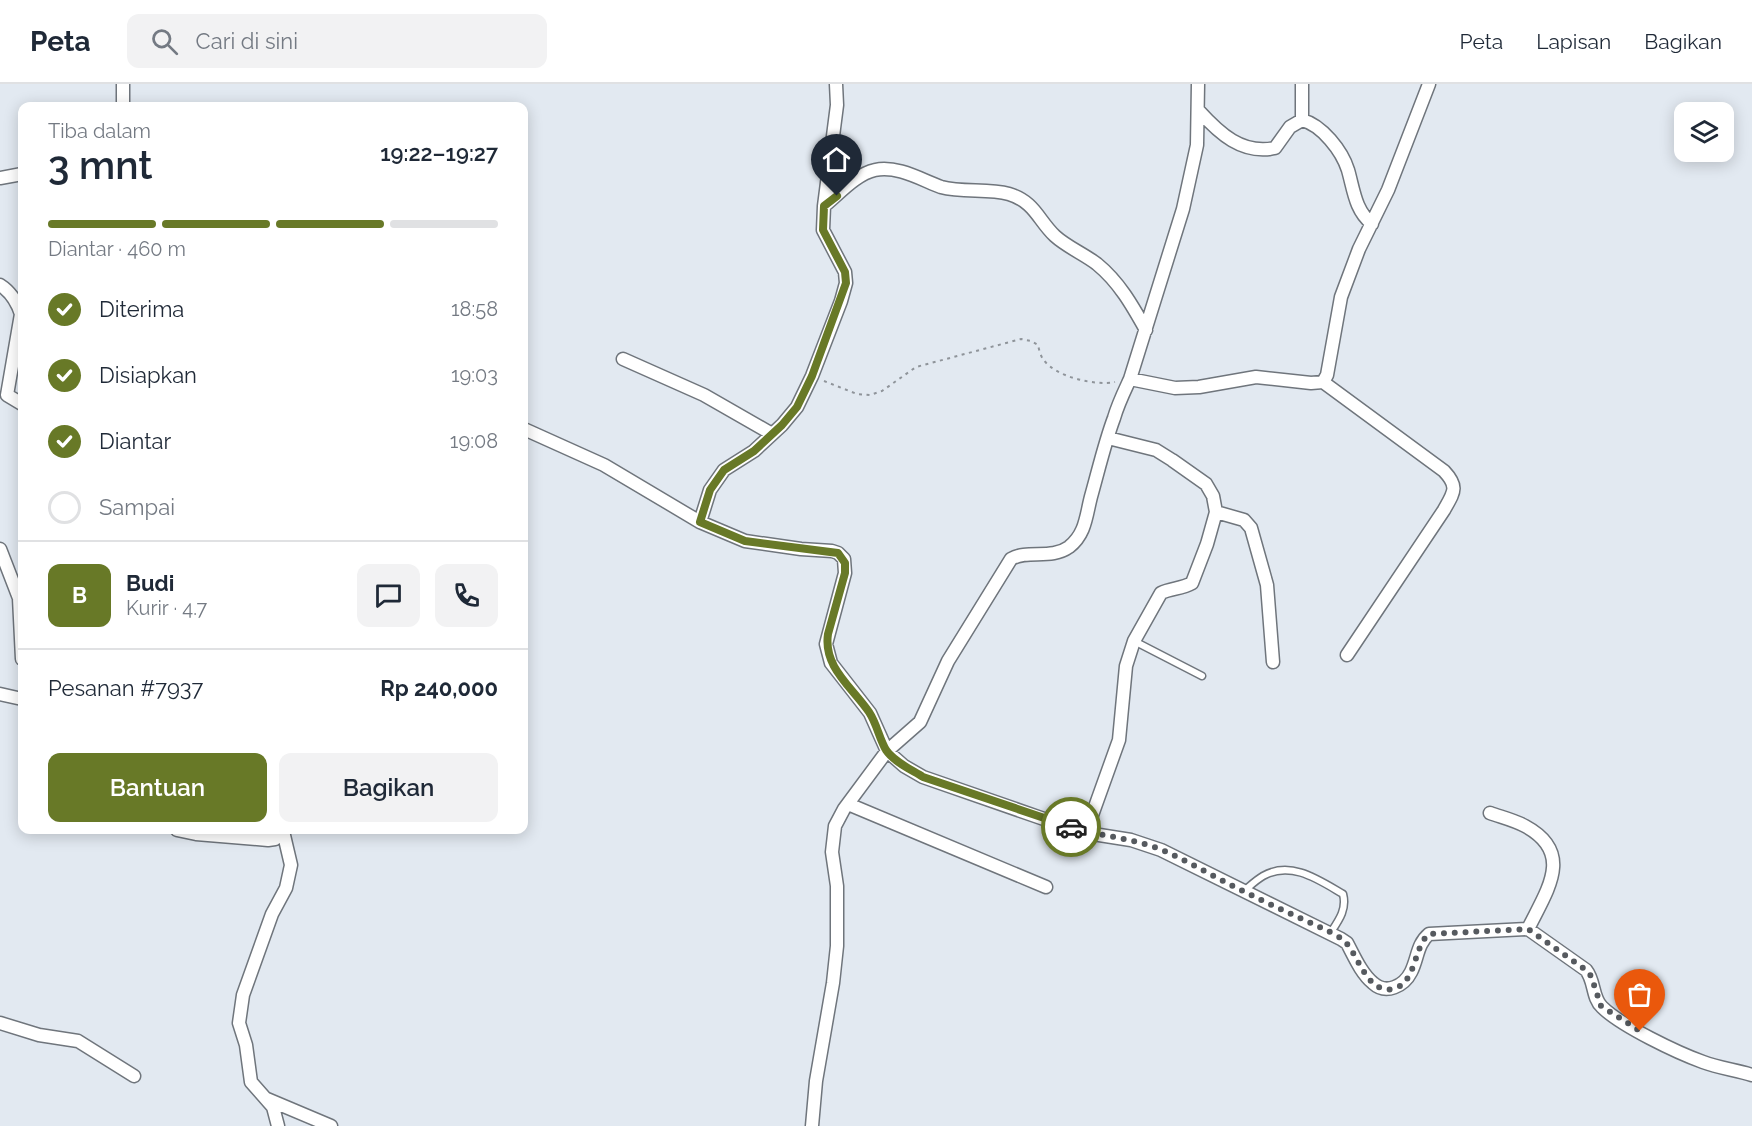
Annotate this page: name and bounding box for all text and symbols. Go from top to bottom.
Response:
search box [127,14,547,68]
text: Peta [30,25,91,58]
icon: search [148,25,181,58]
text: Cari di sini [196,28,298,54]
text: Peta [1460,29,1503,54]
text: Lapisan [1536,29,1611,54]
text: Bagikan [1644,29,1722,54]
map controls [1674,102,1734,162]
button: layers [1674,102,1734,162]
text: Tiba dalam [48,119,151,143]
pin [811,134,862,196]
text: 19:22–19:27 [380,140,498,166]
text: 3 mnt [48,142,153,188]
icon: home [820,143,853,176]
text: Diantar · 460 m [48,237,186,261]
icon: check [48,293,81,326]
text: Diterima [99,296,184,322]
text: 18:58 [451,297,498,321]
icon: check [48,359,81,392]
text: Disiapkan [99,362,197,388]
text: 19:03 [451,363,498,387]
icon: check [48,425,81,458]
text: Diantar [99,428,171,454]
text: 19:08 [450,429,498,453]
text: Sampai [99,494,175,520]
button: chat [357,564,420,627]
button: phone [435,564,498,627]
text: Budi [126,570,174,596]
text: B [72,582,87,608]
text: Kurir · 4.7 [126,596,207,620]
text: Pesanan #7937 [48,675,203,701]
text: Rp 240,000 [380,675,498,701]
button: Bantuan [48,753,267,822]
button: Bagikan [279,753,498,822]
courier [1041,797,1101,857]
icon: car [1055,811,1088,844]
pin [1614,969,1665,1031]
icon: bag [1623,978,1656,1011]

